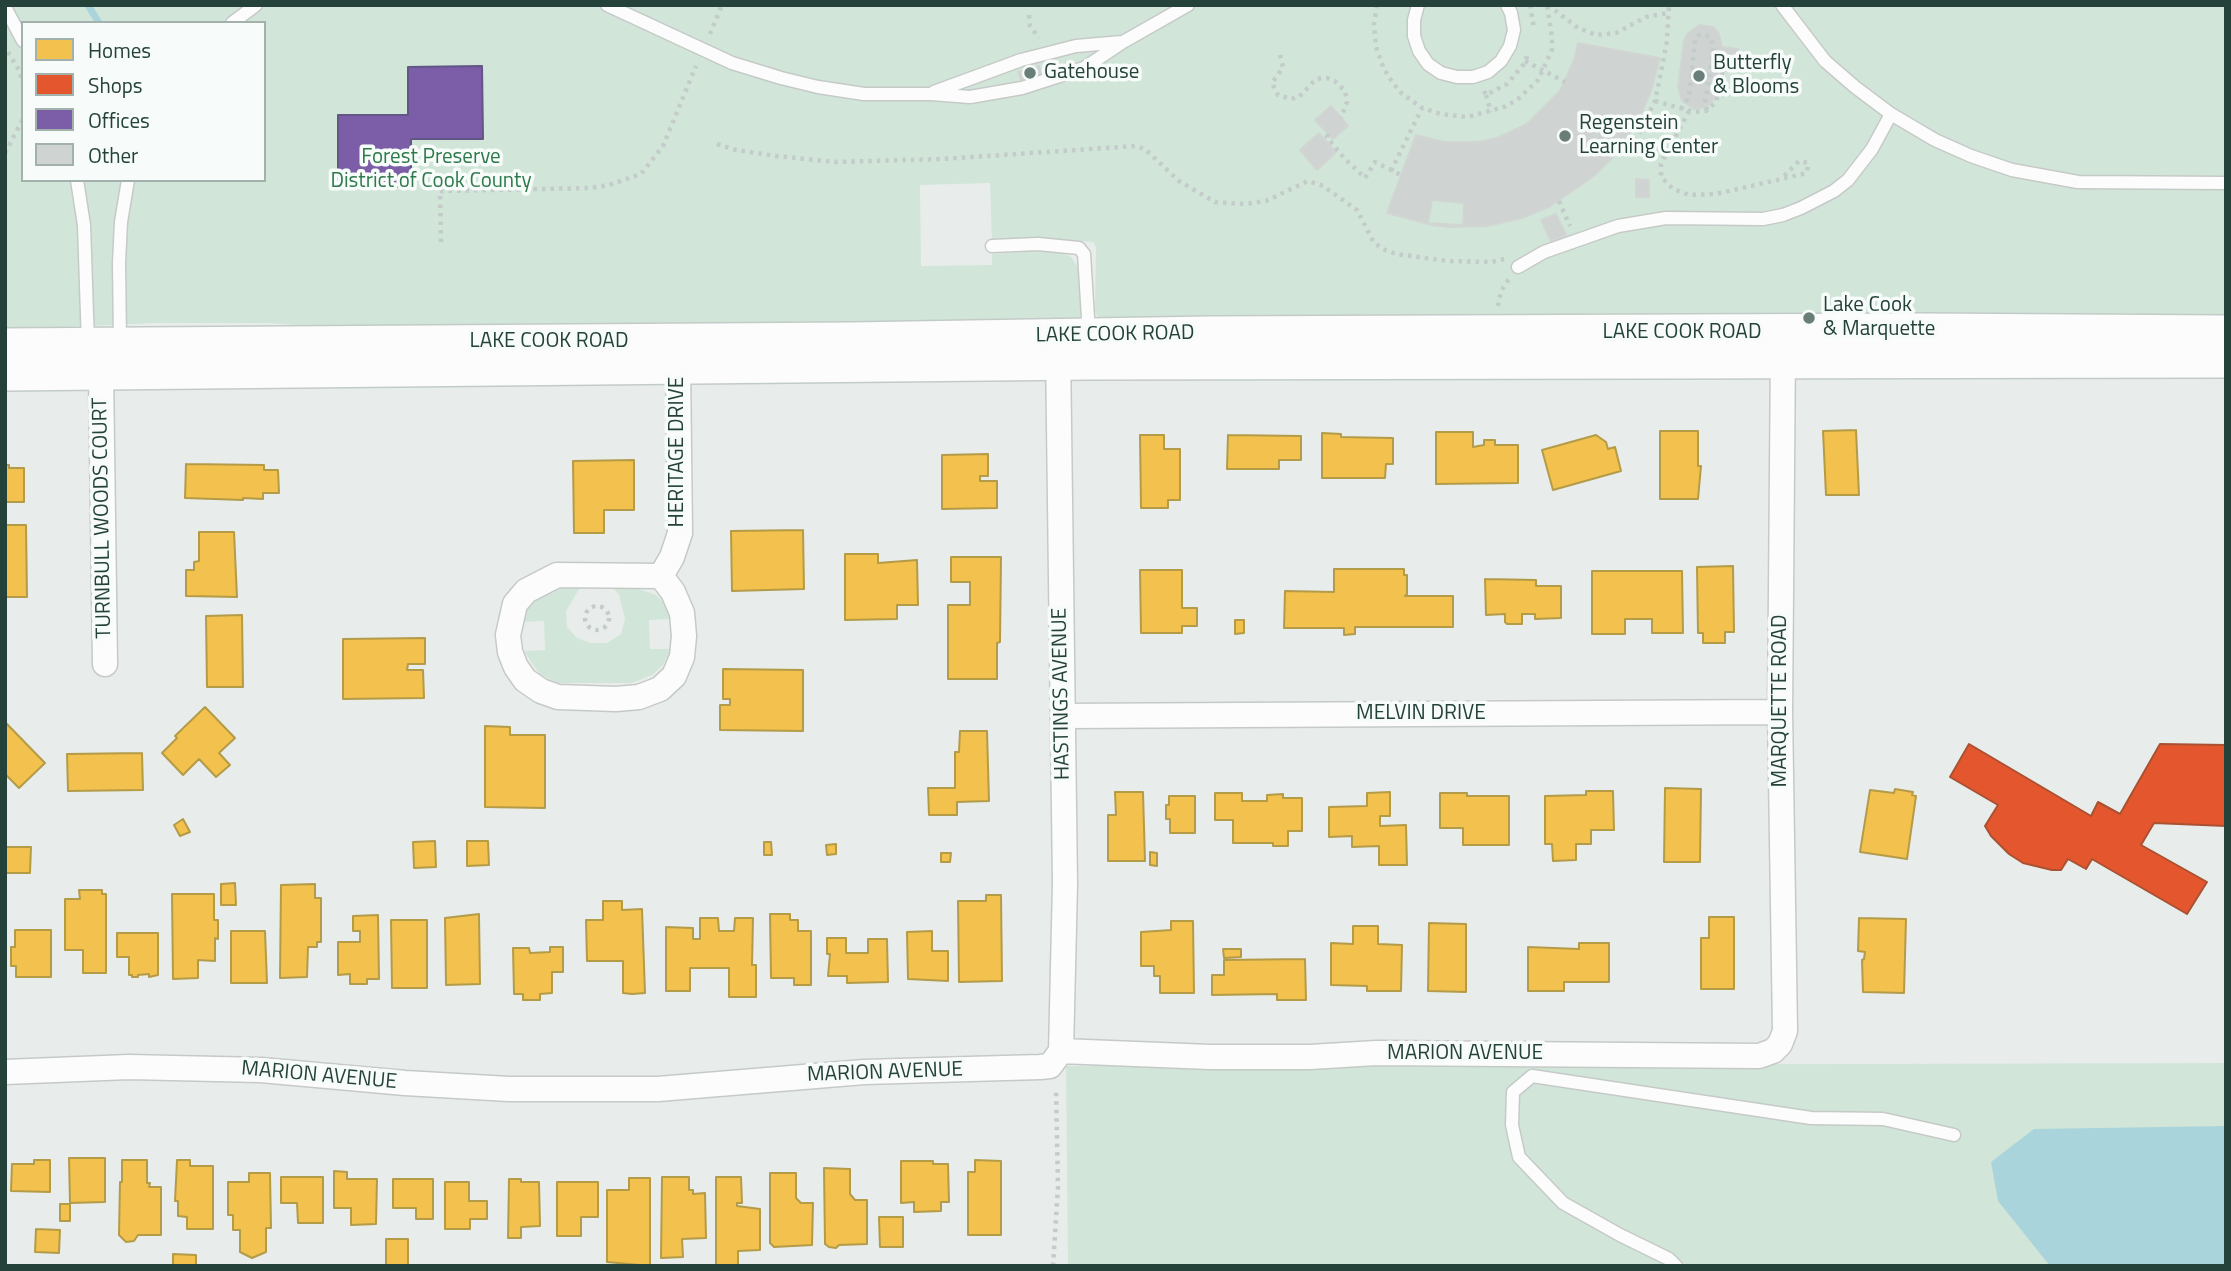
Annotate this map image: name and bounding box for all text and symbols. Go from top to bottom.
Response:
legend [21,21,266,182]
text: Homes [88,34,151,66]
place label: Butterfly & Blooms [1713,51,1799,101]
place label: Gatehouse [1044,60,1139,86]
marker: Gatehouse [1022,65,1038,81]
marker: Butterfly & Blooms [1691,68,1707,84]
text: Shops [88,69,143,101]
text: Offices [88,104,150,136]
place label: Regenstein Learning Center [1579,111,1718,161]
marker: Regenstein Learning Center [1557,128,1573,144]
text: Other [88,139,138,171]
park label: Forest Preserve District of Cook County [330,145,532,195]
place label: Lake Cook & Marquette [1823,293,1935,343]
marker: Lake Cook & Marquette [1801,310,1817,326]
street label: LAKE COOK ROAD [1603,320,1761,346]
street label: LAKE COOK ROAD [1035,321,1195,349]
street label: LAKE COOK ROAD [470,329,628,355]
street label: HERITAGE DRIVE [665,377,691,527]
street label: TURNBULL WOODS COURT [88,397,118,639]
street label: HASTINGS AVENUE [1048,608,1076,780]
street label: MARQUETTE ROAD [1768,614,1794,788]
street label: MELVIN DRIVE [1356,701,1486,727]
street label: MARION AVENUE [1387,1041,1543,1067]
street label: MARION AVENUE [240,1057,398,1095]
street label: MARION AVENUE [807,1058,963,1088]

